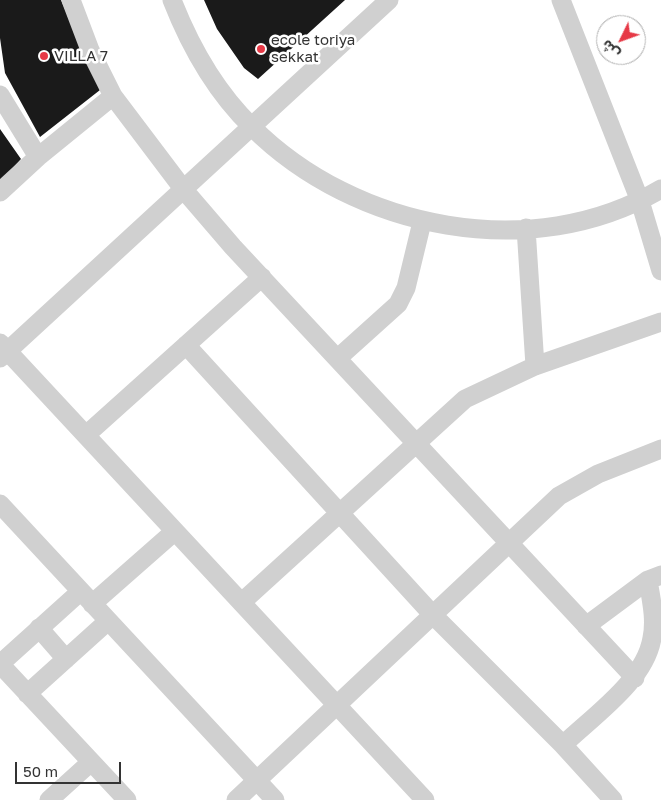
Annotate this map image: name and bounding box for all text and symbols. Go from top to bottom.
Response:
north arrow [596,15,646,65]
place label: ecole toriya sekkat [271,31,355,66]
text: ش [597,37,623,63]
marker: ecole toriya sekkat [255,43,267,55]
place label: VILLA 7 [54,47,108,65]
marker: VILLA 7 [38,50,50,62]
scale bar [18,752,124,784]
text: 50 m [23,762,58,780]

